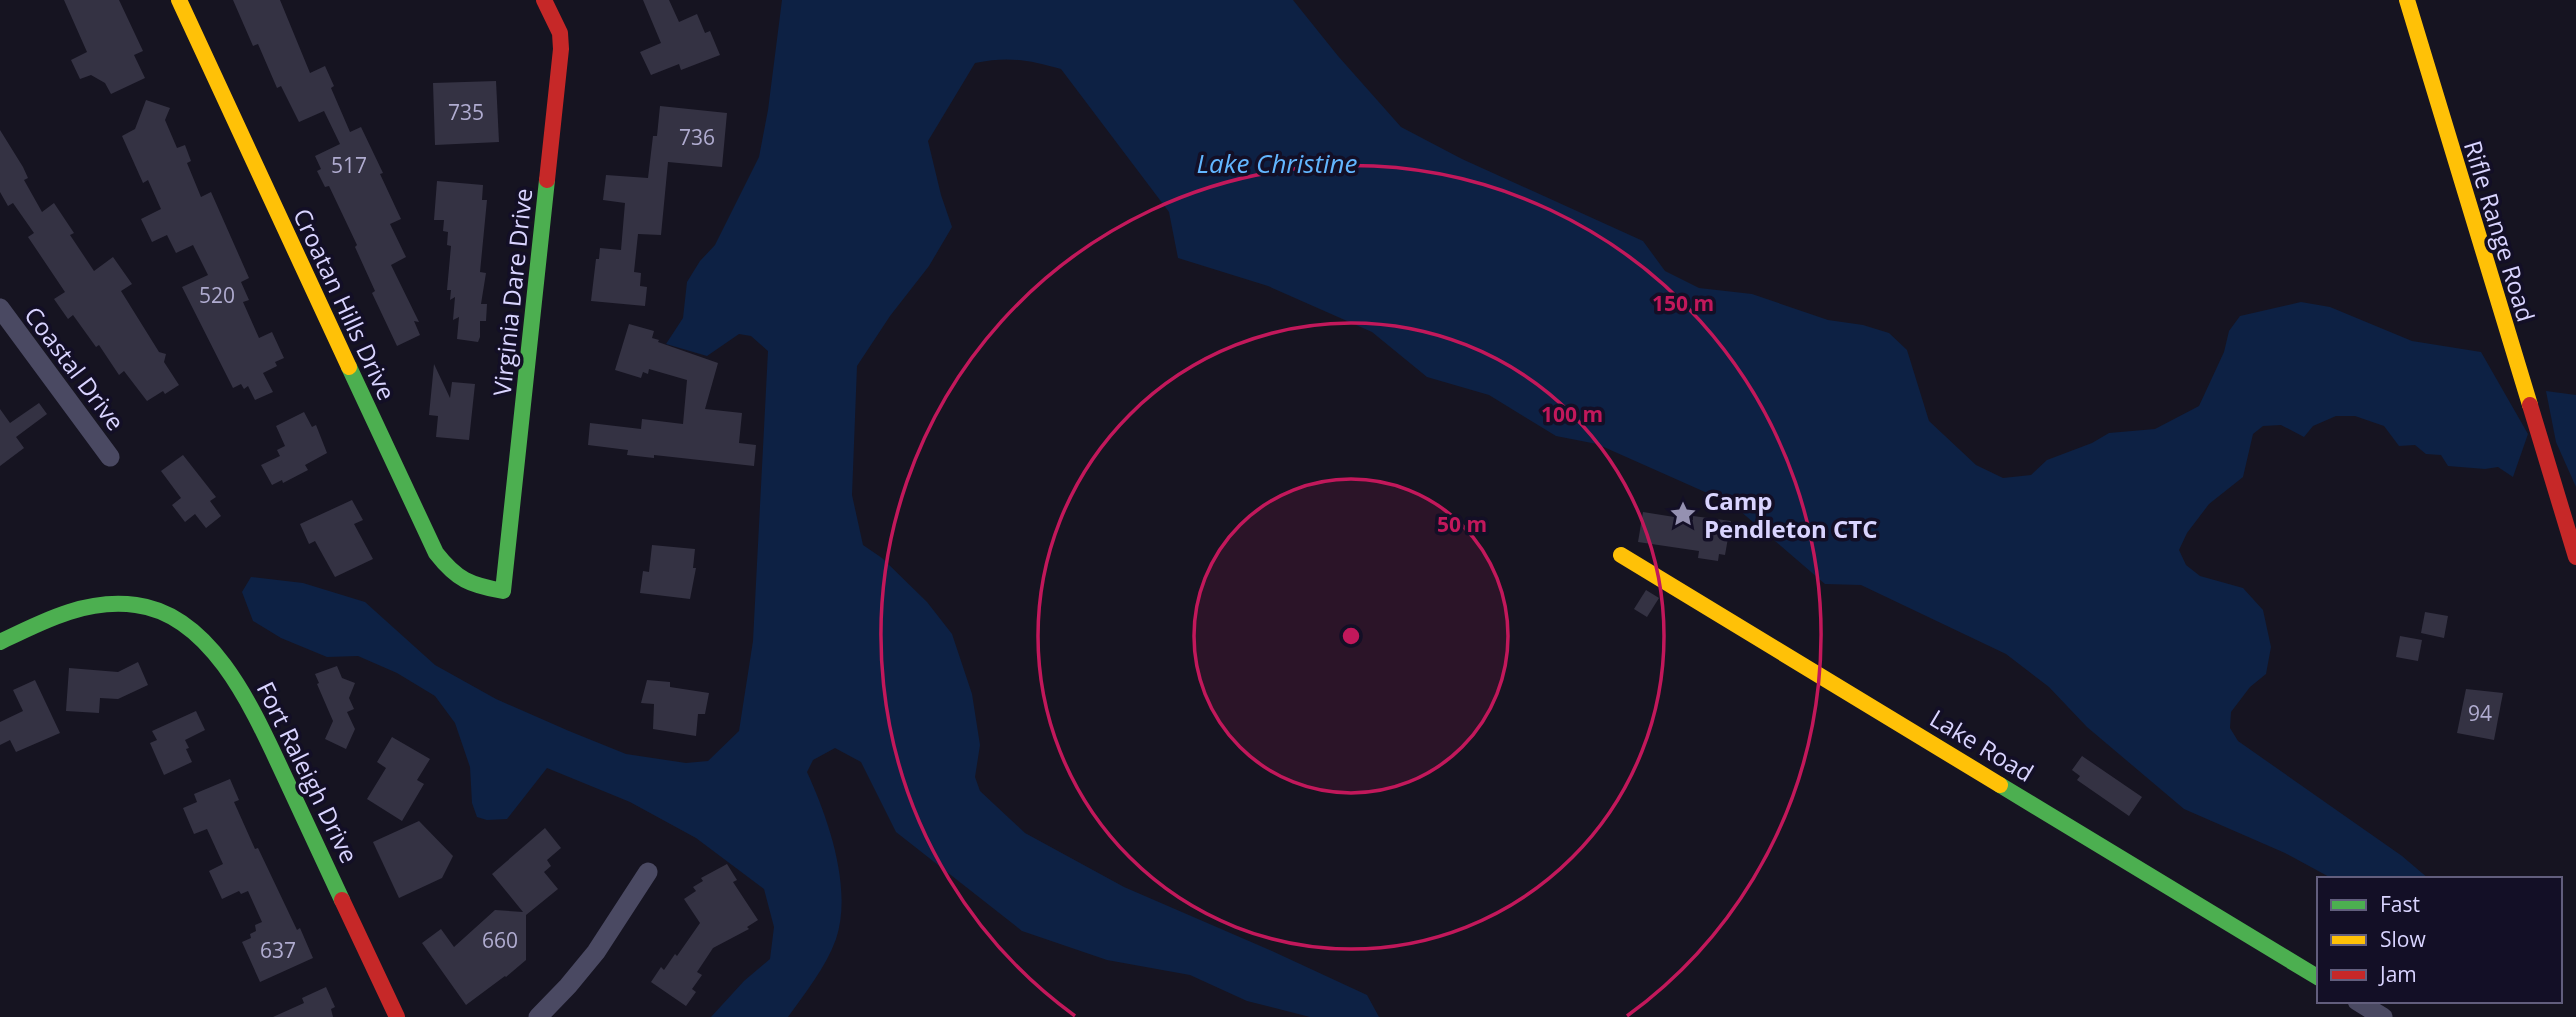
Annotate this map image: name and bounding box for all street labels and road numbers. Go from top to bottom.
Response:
street label: Rifle Range Road [2457,136,2543,326]
street label: Virginia Dare Drive [485,187,539,397]
street label: Croatan Hills Drive [286,203,404,405]
street label: Coastal Drive [18,299,132,437]
street label: Fort Raleigh Drive [250,676,366,868]
street label: Lake Road [1924,701,2040,789]

